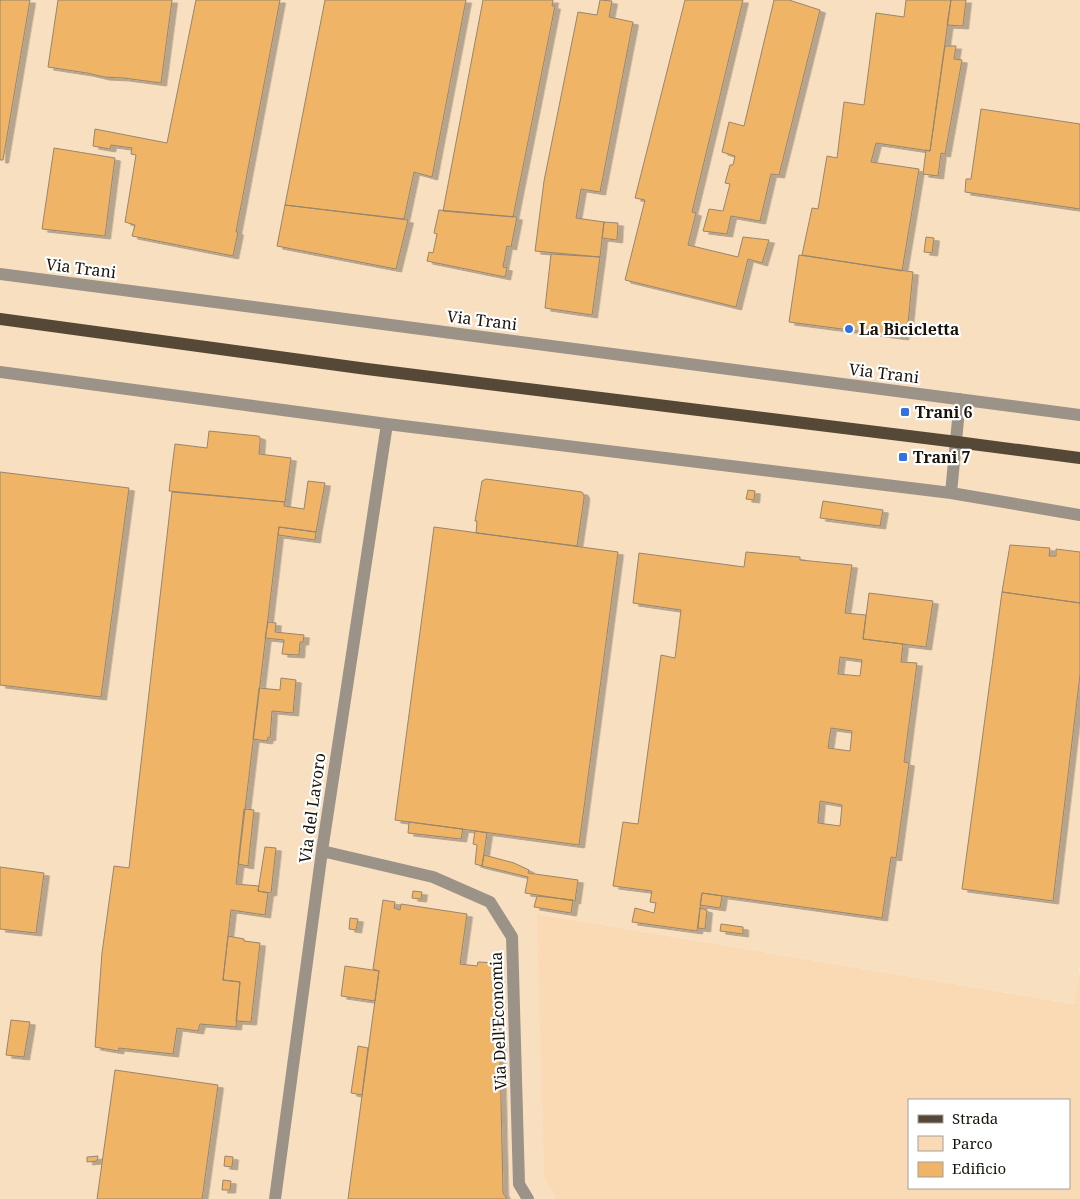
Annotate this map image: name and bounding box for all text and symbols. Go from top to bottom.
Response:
street label: Via Trani [45,253,117,283]
street label: Via Trani [446,305,518,335]
place label: La Bicicletta [859,318,960,340]
marker: La Bicicletta [843,323,855,335]
street label: Via Trani [848,358,920,388]
place label: Trani 6 [915,401,973,423]
marker: Trani 6 [899,406,911,418]
place label: Trani 7 [913,446,971,468]
marker: Trani 7 [897,451,909,463]
street label: Via del Lavoro [293,752,331,864]
street label: Via Dell'Economia [485,951,511,1091]
legend [908,1099,1070,1189]
text: Strada [952,1108,998,1128]
text: Parco [952,1133,993,1153]
text: Edificio [952,1158,1006,1178]

